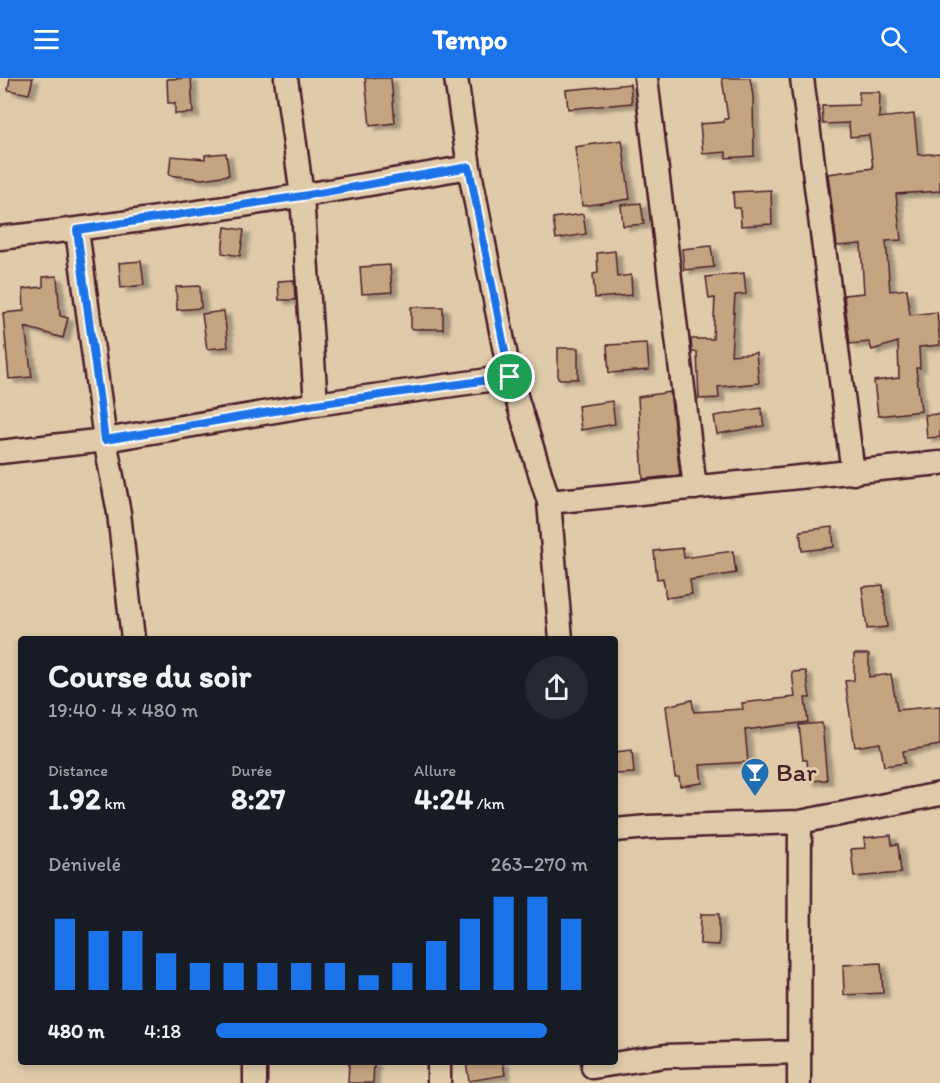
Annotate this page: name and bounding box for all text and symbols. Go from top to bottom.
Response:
icon: menu [30,23,63,56]
text: Tempo [432,23,508,56]
icon: search [877,23,910,56]
pin [484,351,535,402]
icon: arrive [493,360,526,393]
text: Course du soir [48,656,251,695]
button: share [525,656,588,719]
text: 19:40 · 4 × 480 m [48,698,198,722]
bar icon: Bar [739,756,771,798]
place label: Bar [776,756,817,788]
text: Distance [48,761,108,780]
text: Durée [231,761,272,780]
text: Allure [414,761,456,780]
text: 1.92 [48,780,101,817]
text: 8:27 [231,780,285,817]
text: 4:24 [414,780,473,817]
text: km [101,794,126,813]
text: /km [473,794,505,813]
text: Dénivelé [48,852,121,876]
text: 263–270 m [491,852,588,876]
text: 480 m [48,1019,105,1043]
text: 4:18 [144,1019,181,1043]

